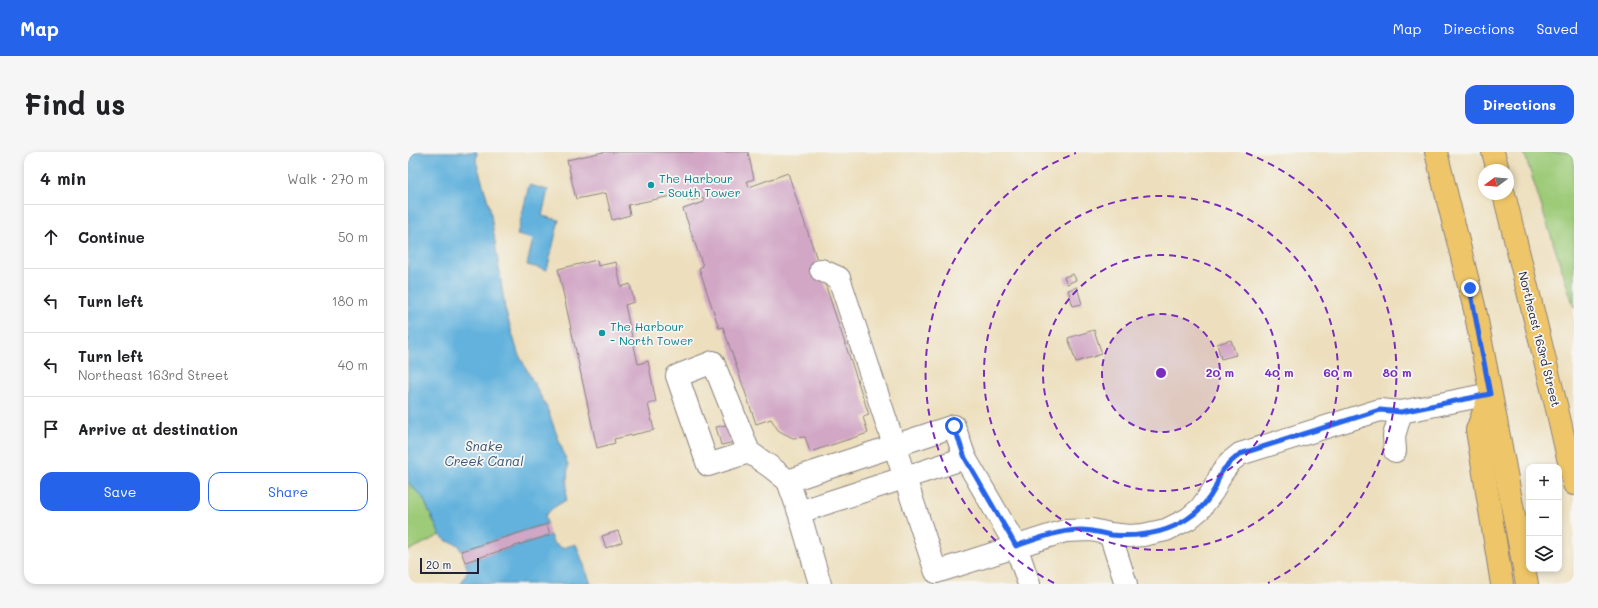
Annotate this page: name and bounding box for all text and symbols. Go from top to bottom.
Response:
text: Map [20,16,59,41]
text: Map [1393,19,1421,38]
text: Directions [1443,19,1514,38]
text: Saved [1536,19,1578,38]
button: Directions [1465,85,1574,124]
text: Find us [24,86,125,122]
north arrow [1478,164,1514,200]
text: 4 min [40,167,86,189]
text: Walk · 270 m [287,170,368,187]
place label: The Harbour - South Tower [659,170,741,200]
marker: The Harbour - South Tower [646,180,656,190]
icon: ahead [40,226,62,248]
text: Continue [78,227,145,247]
text: 50 m [338,228,368,245]
street label: Northeast 163rd Street [1515,270,1565,408]
route end [1461,279,1479,297]
icon: left [40,290,62,312]
text: Turn left [78,291,143,311]
text: 180 m [332,292,368,309]
place label: The Harbour - North Tower [610,318,693,348]
marker: The Harbour - North Tower [597,328,607,338]
text: Turn left [78,346,143,366]
icon: left [40,354,62,376]
text: 40 m [338,356,368,373]
text: 20 m [1206,364,1234,380]
text: 40 m [1264,364,1294,380]
text: 60 m [1324,364,1352,380]
text: 80 m [1382,364,1412,380]
text: Northeast 163rd Street [78,366,229,383]
centre of rings [1154,366,1168,380]
route start [945,417,963,435]
icon: arrive [40,418,62,440]
text: Arrive at destination [78,419,238,439]
water label: Snake Creek Canal [445,437,524,469]
map controls [1526,464,1562,572]
button: + [1526,464,1562,500]
button: Save [40,472,200,511]
button: Share [208,472,368,511]
button: − [1526,500,1562,536]
button: layers [1526,536,1562,572]
scale bar [420,556,479,575]
text: 20 m [426,557,451,572]

